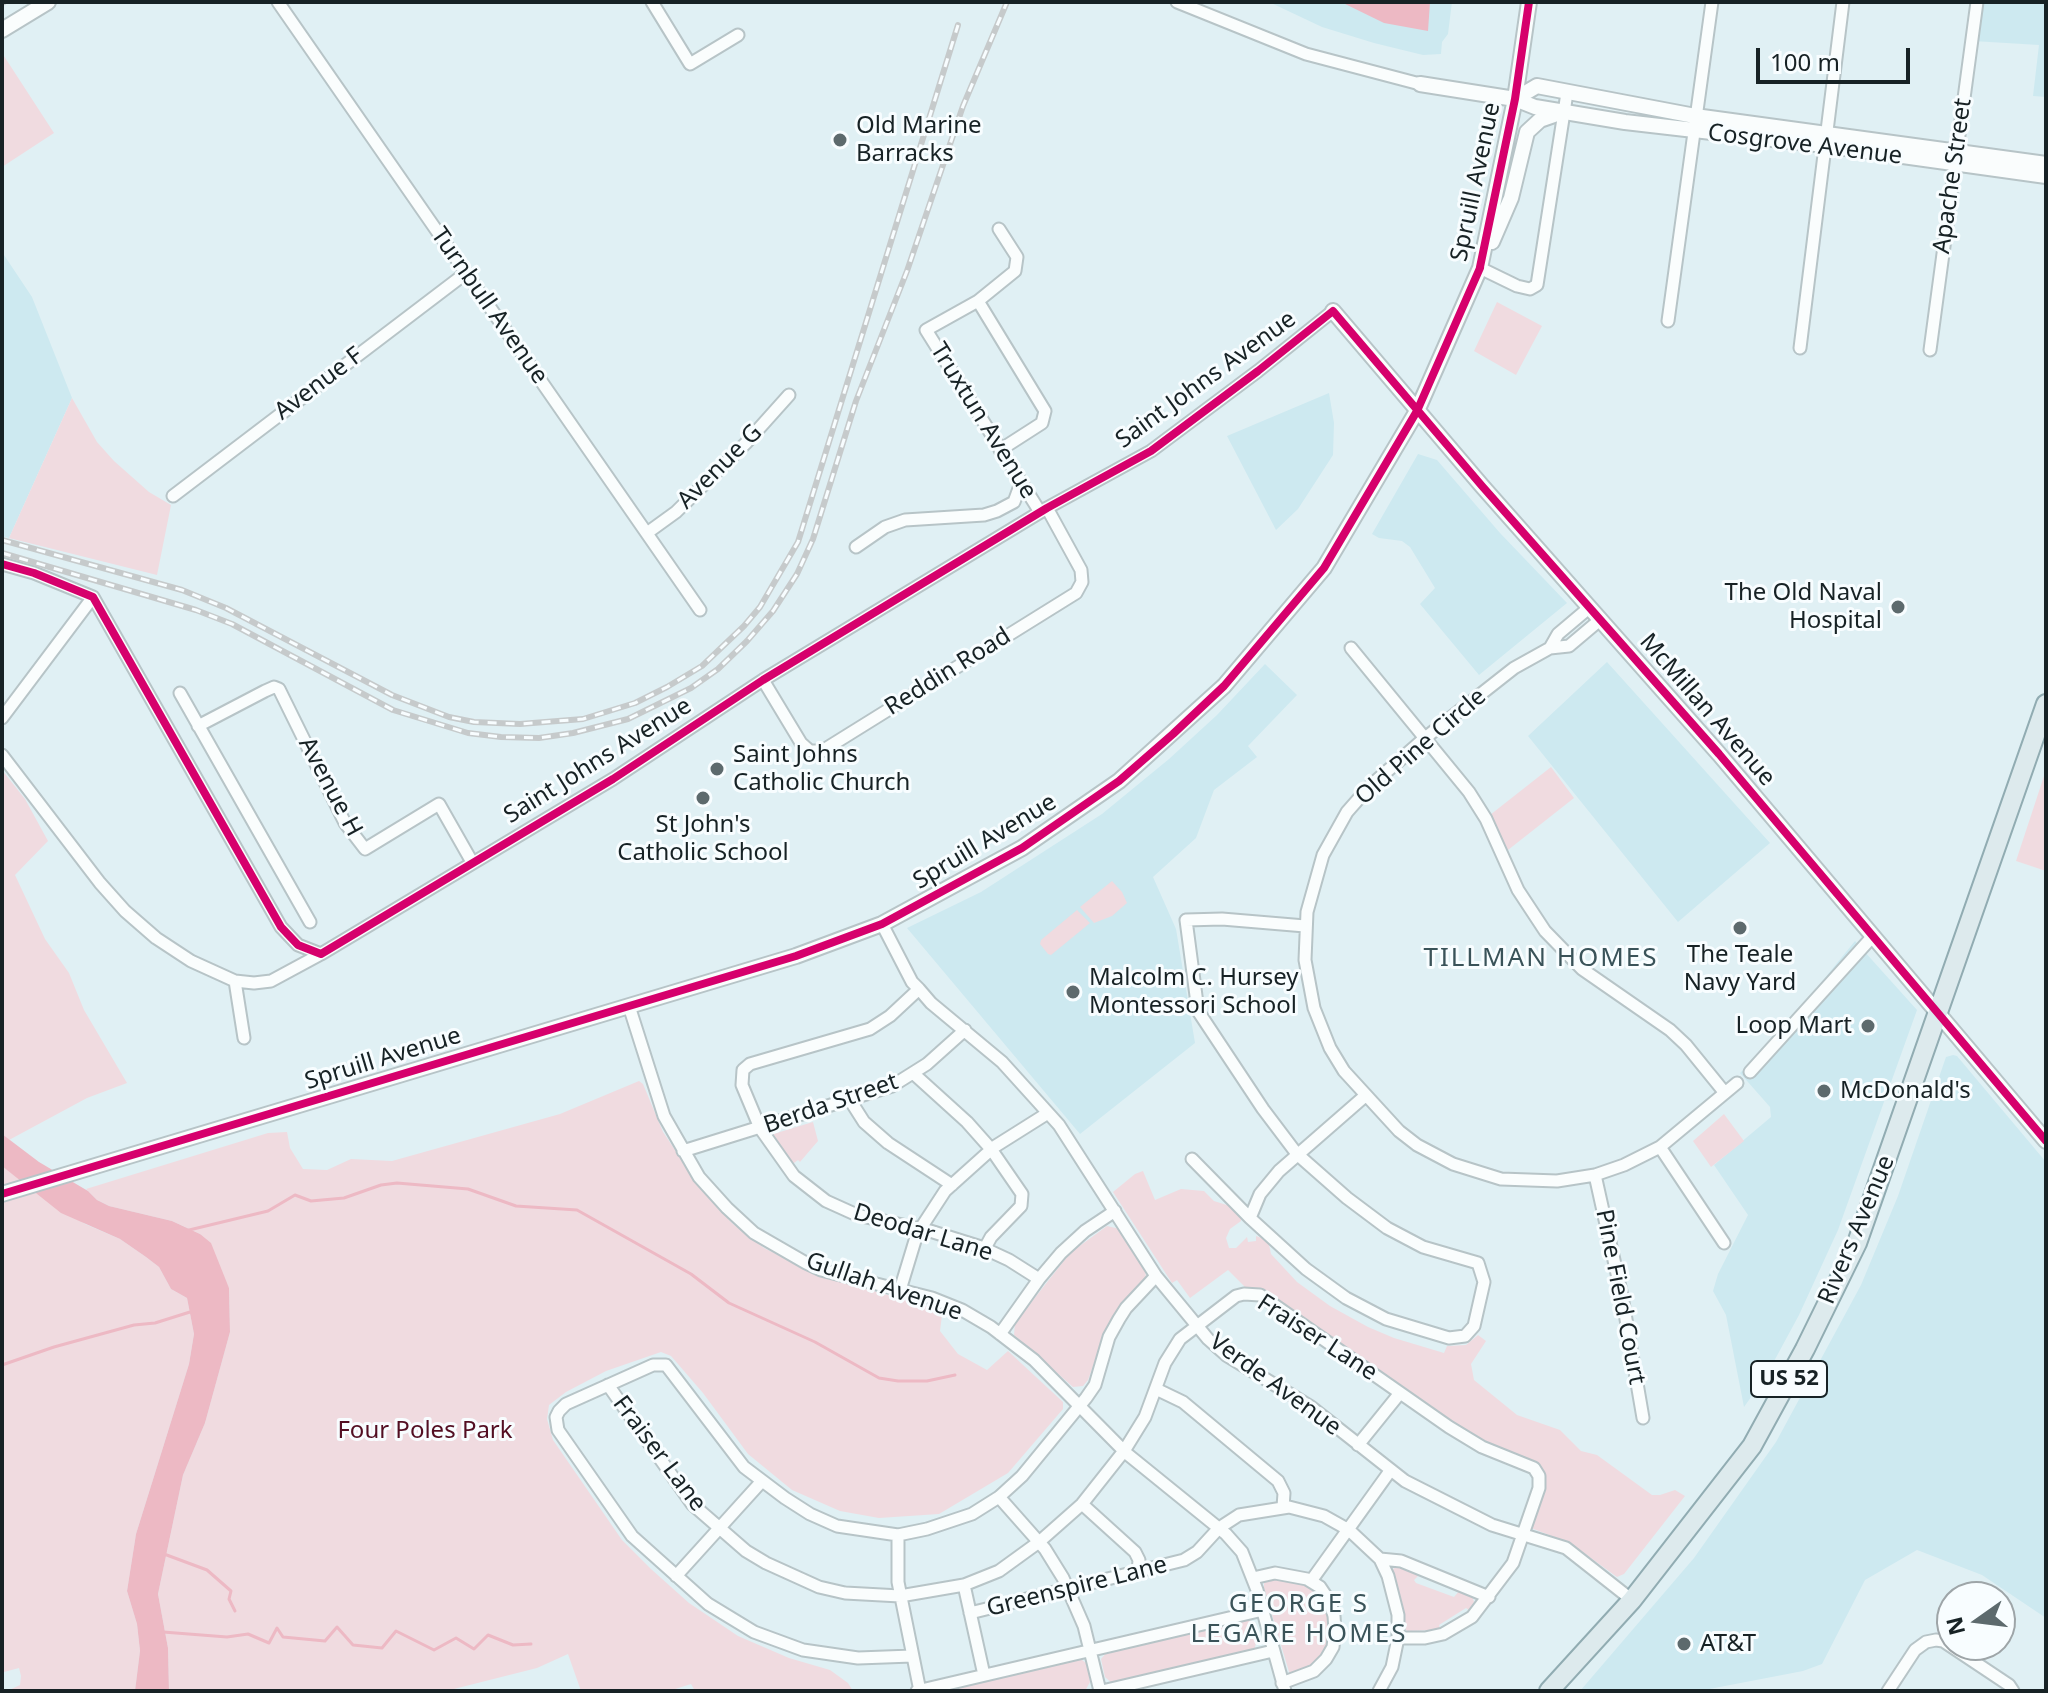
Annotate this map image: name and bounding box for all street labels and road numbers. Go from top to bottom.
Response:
street label: Apache Street [1928,96,1978,256]
street label: Spruill Avenue [1445,100,1507,264]
street label: Cosgrove Avenue [1706,119,1904,171]
street label: Turnbull Avenue [424,222,554,390]
street label: Saint Johns Avenue [1110,305,1302,455]
street label: Truxtun Avenue [924,338,1042,504]
street label: Avenue F [269,342,369,426]
street label: Avenue G [672,419,768,515]
street label: Reddin Road [880,622,1016,722]
street label: McMillan Avenue [1633,628,1781,792]
street label: Old Pine Circle [1350,683,1492,811]
street label: Saint Johns Avenue [499,692,697,830]
street label: Avenue H [292,732,368,842]
street label: Spruill Avenue [908,788,1062,896]
street label: Spruill Avenue [301,1022,465,1096]
street label: Berda Street [760,1068,902,1140]
street label: Rivers Avenue [1813,1151,1901,1309]
street label: Deodar Lane [850,1198,996,1268]
street label: Pine Field Court [1589,1207,1651,1387]
street label: Gullah Avenue [802,1247,966,1327]
street label: Fraiser Lane [1252,1289,1382,1387]
street label: Verde Avenue [1204,1328,1346,1442]
road number: US 52 [1751,1361,1827,1397]
street label: Fraiser Lane [606,1391,712,1517]
street label: Greenspire Lane [984,1551,1170,1623]

